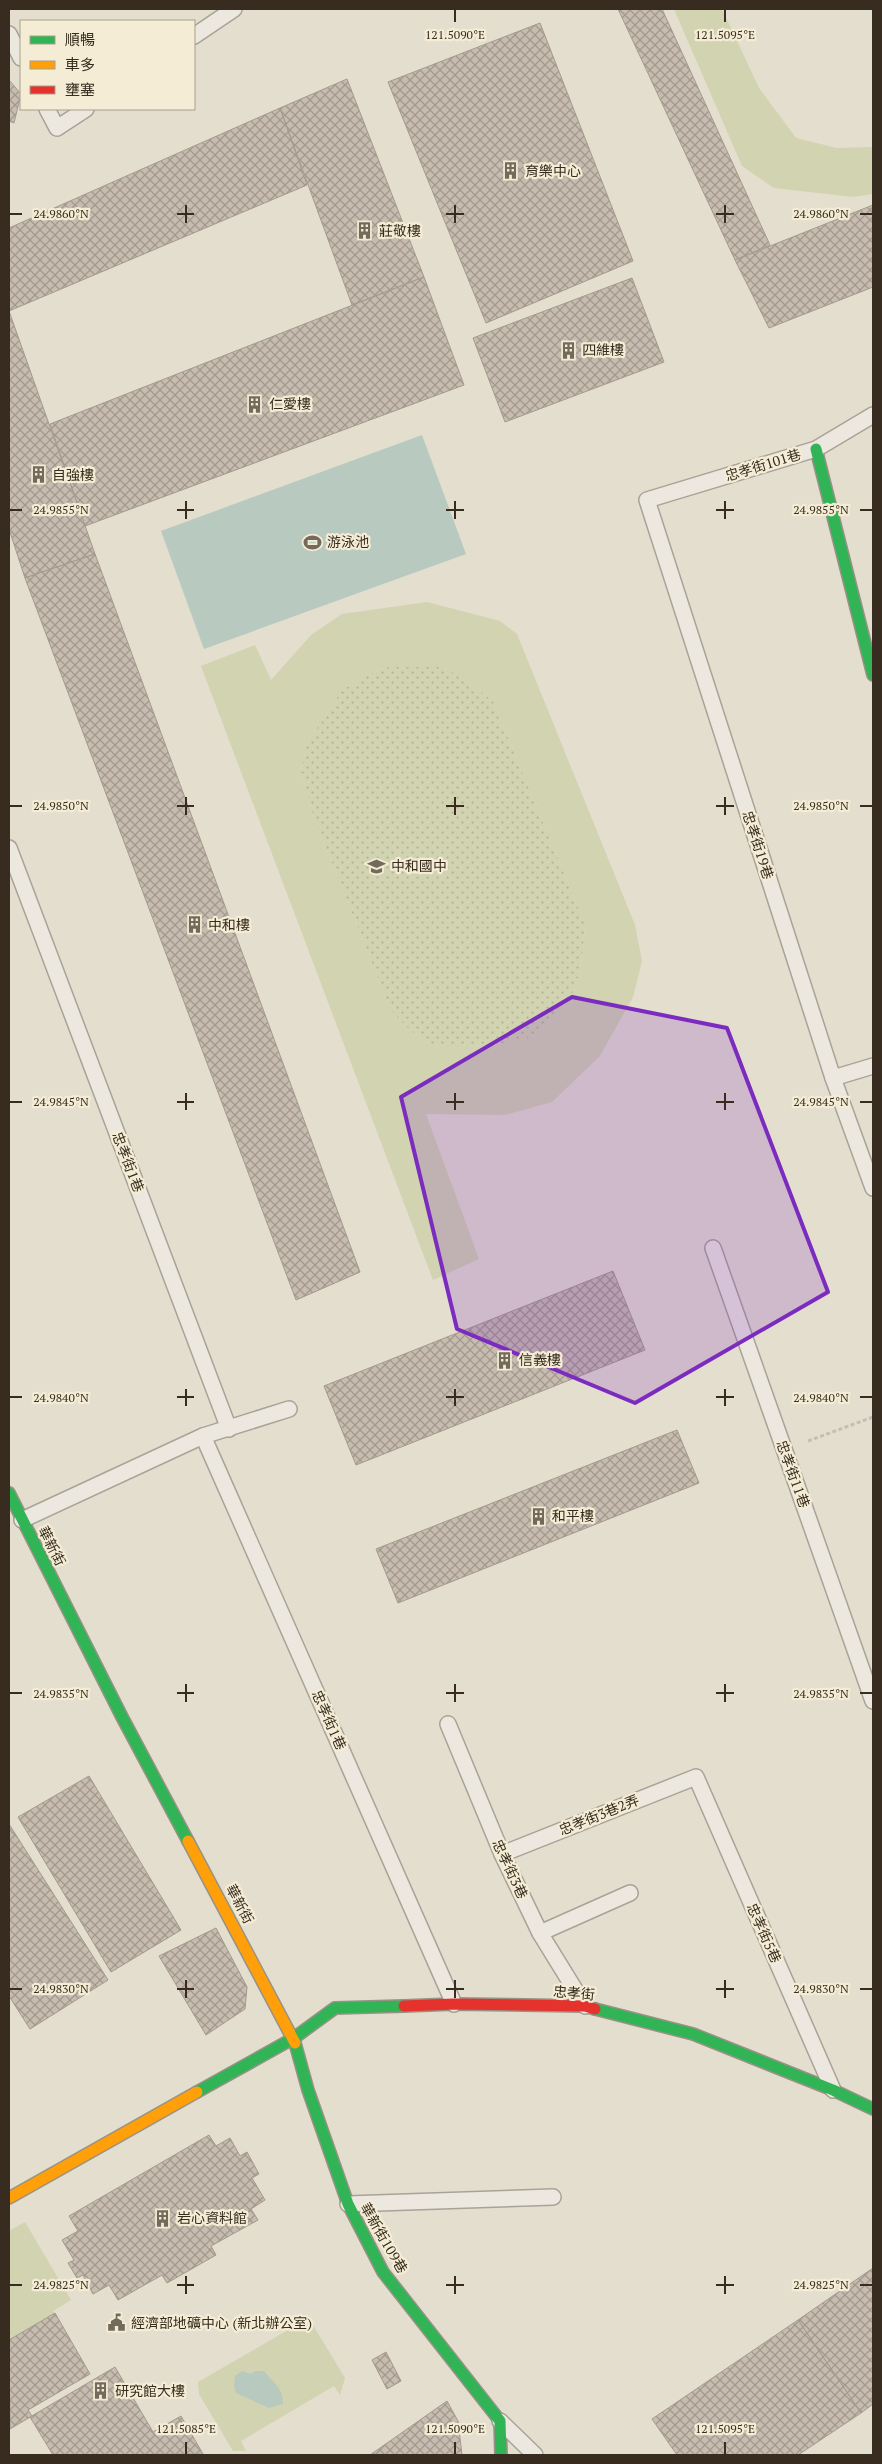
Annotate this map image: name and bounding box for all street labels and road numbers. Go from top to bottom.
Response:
street label: 忠孝街101巷 [723,444,803,485]
street label: 忠孝街19巷 [738,808,778,882]
street label: 忠孝街1巷 [108,1129,149,1195]
street label: 忠孝街11巷 [772,1437,815,1510]
street label: 華新街 [34,1523,70,1569]
street label: 忠孝街1巷 [308,1687,351,1753]
street label: 忠孝街3巷2弄 [556,1790,642,1839]
street label: 忠孝街3巷 [488,1836,532,1902]
street label: 華新街 [222,1881,259,1927]
street label: 忠孝街5巷 [743,1900,786,1966]
street label: 忠孝街 [552,1981,596,2004]
street label: 華新街109巷 [357,2199,412,2276]

